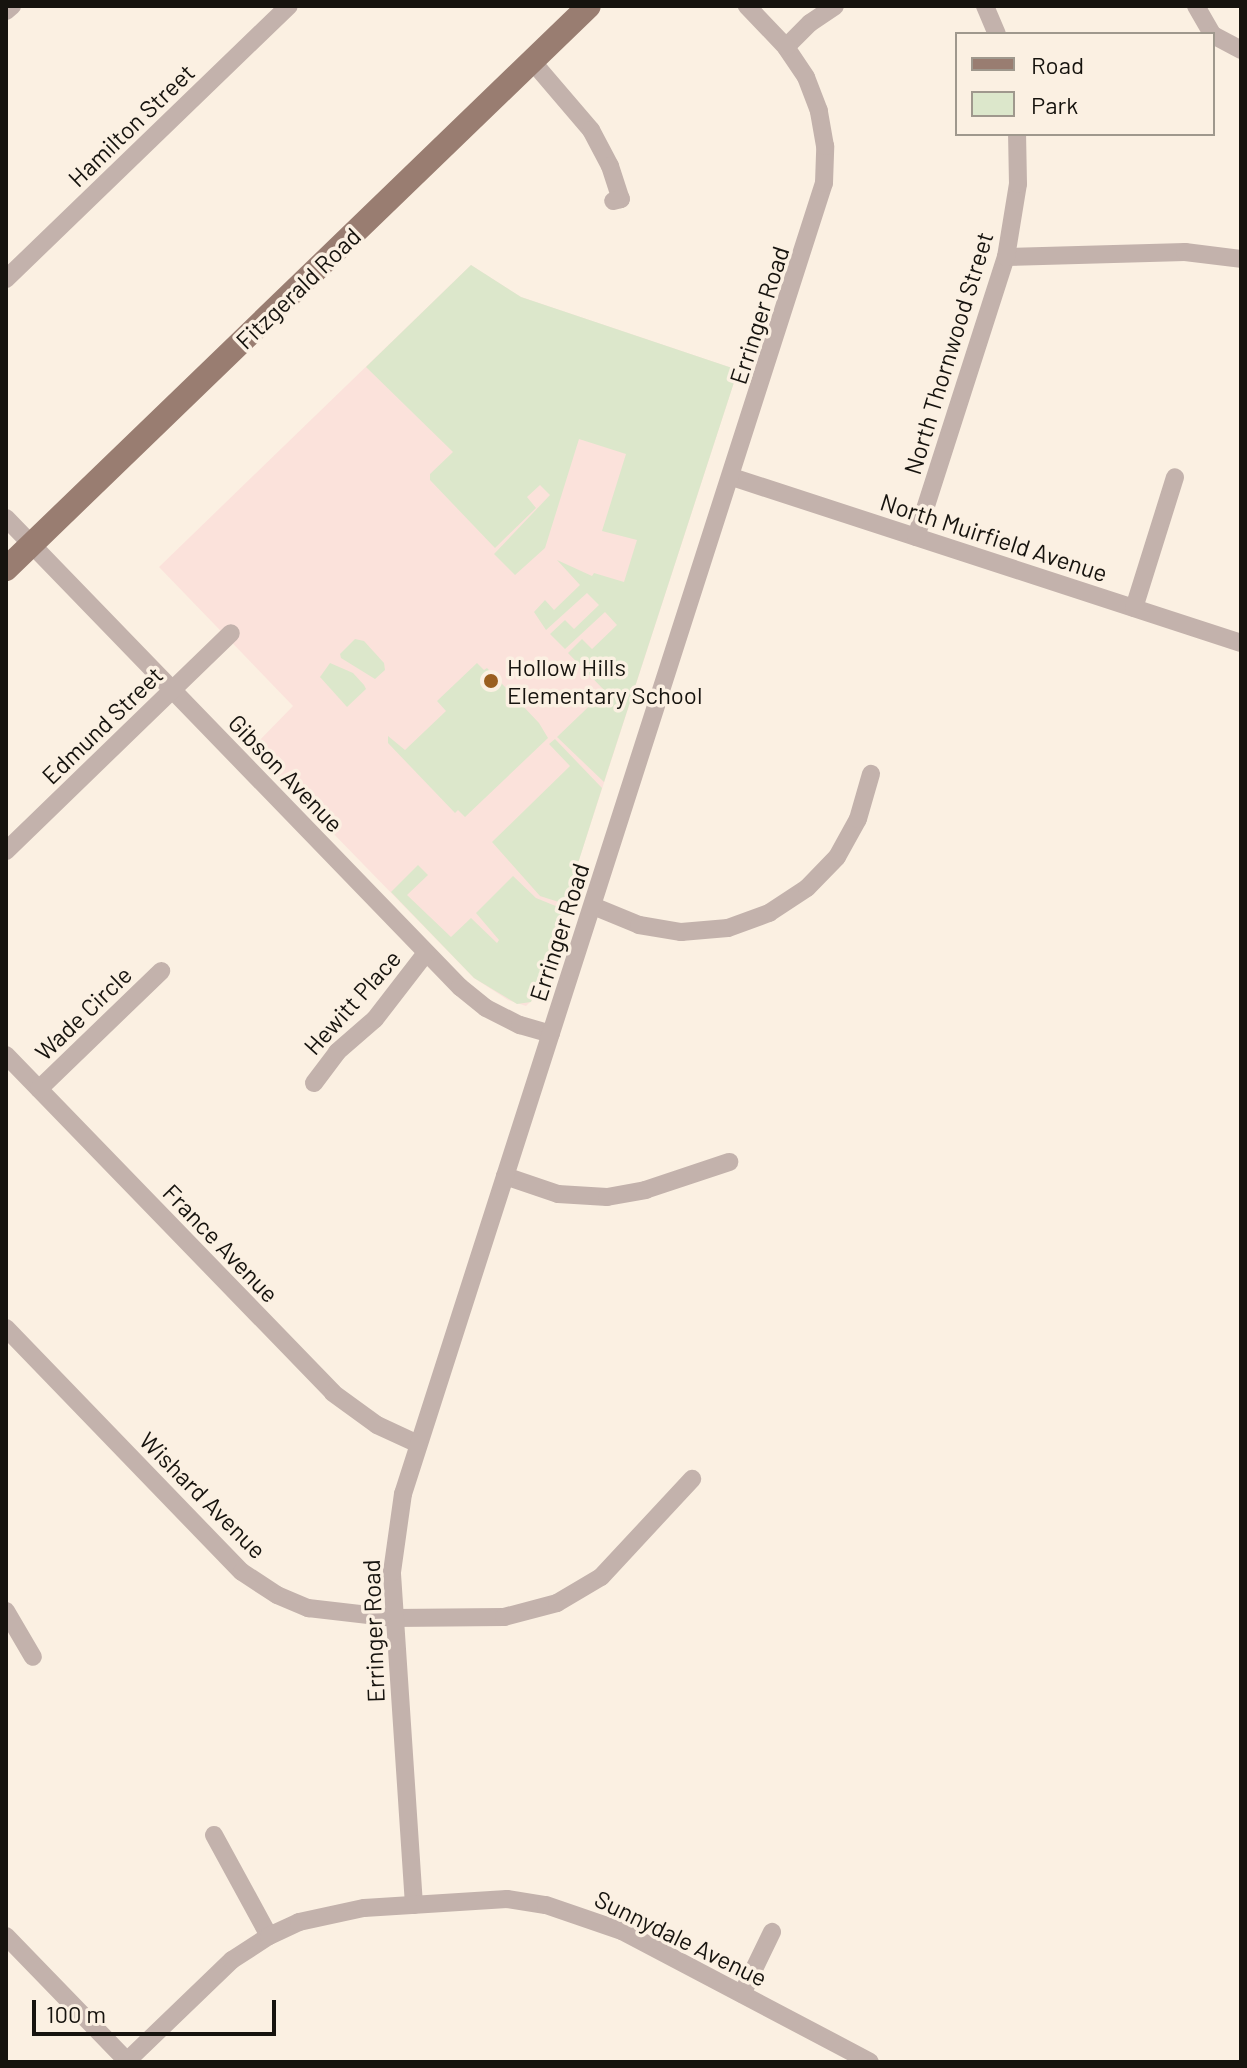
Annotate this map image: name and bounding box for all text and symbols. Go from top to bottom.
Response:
legend [955,32,1215,136]
text: Road [1031,50,1084,79]
street label: Hamilton Street [62,58,200,192]
text: Park [1031,90,1078,119]
street label: Fitzgerald Road [230,221,366,355]
street label: North Thornwood Street [897,228,999,478]
street label: Erringer Road [723,242,795,388]
street label: North Muirfield Avenue [877,487,1111,587]
place label: Hollow Hills Elementary School [507,653,702,709]
street label: Edmund Street [36,660,168,790]
marker: Hollow Hills Elementary School [482,672,500,690]
street label: Gibson Avenue [223,708,349,838]
street label: Erringer Road [523,859,595,1005]
street label: Hewitt Place [297,944,407,1060]
street label: Wade Circle [29,960,137,1066]
street label: France Avenue [157,1178,285,1308]
street label: Wishard Avenue [134,1426,272,1564]
street label: Erringer Road [356,1559,390,1703]
street label: Sunnydale Avenue [590,1884,772,1992]
scale bar [36,1984,280,2034]
text: 100 m [46,1999,106,2028]

